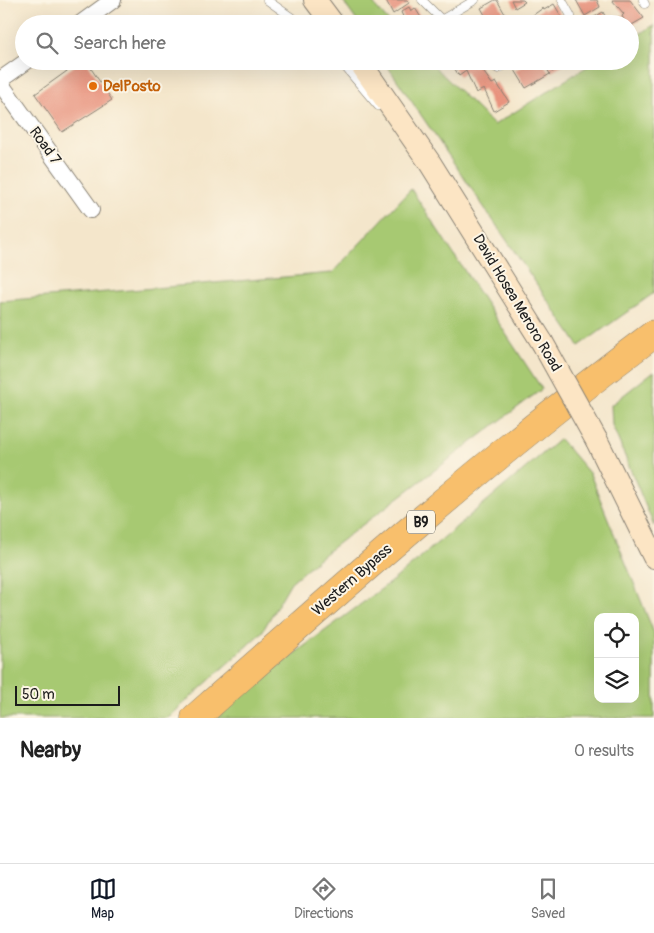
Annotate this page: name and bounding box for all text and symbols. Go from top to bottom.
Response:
search box [15,15,639,70]
icon: search [33,29,61,57]
text: Search here [73,31,166,55]
place label: DelPosto [103,77,161,96]
marker: DelPosto [87,80,99,92]
street label: Road 7 [25,123,65,169]
street label: David Hosea Meroro Road [468,231,566,375]
road number: B9 [407,511,435,534]
street label: Western Bypass [308,540,396,620]
map controls [594,613,639,703]
button: locate [594,613,639,658]
button: layers [594,658,639,703]
scale bar [15,683,120,706]
text: 50 m [22,686,55,703]
text: Nearby [20,737,81,764]
text: 0 results [574,741,634,761]
tab: Map [89,875,117,922]
tab: Directions [294,875,353,922]
tab: Saved [531,875,565,922]

